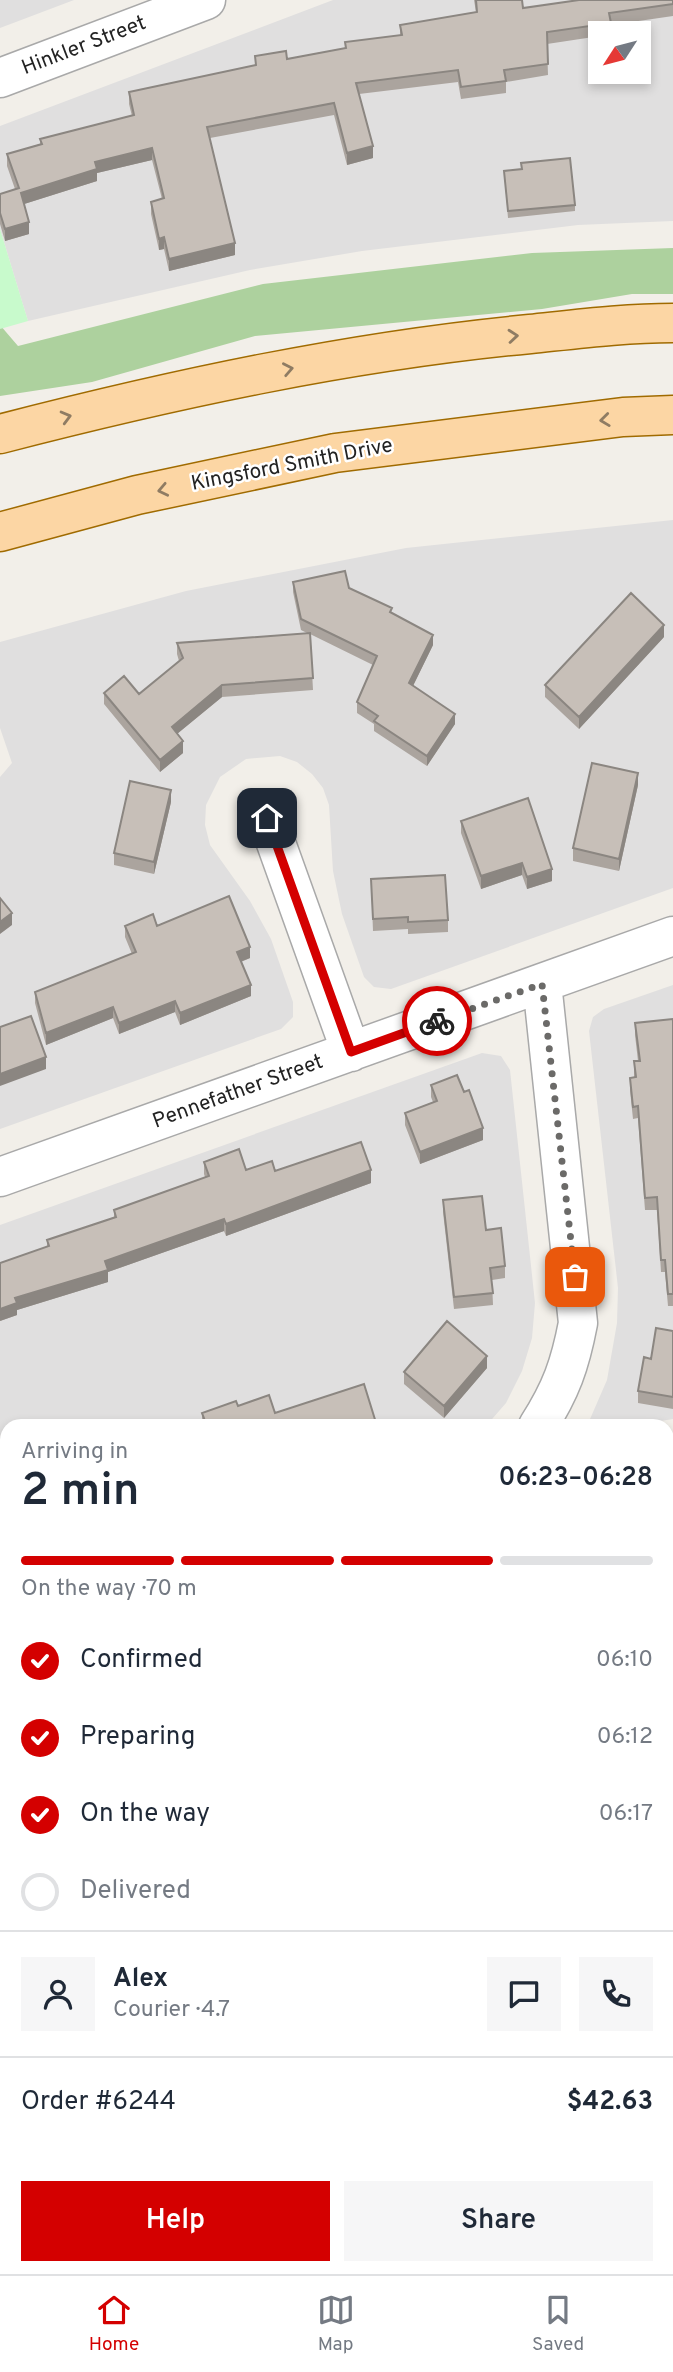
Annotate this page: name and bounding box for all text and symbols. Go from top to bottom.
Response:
street label: Hinkler Street [18,10,150,82]
north arrow [588,21,651,84]
map controls [588,21,651,84]
one-way arrow [507,328,519,343]
one-way arrow [282,362,294,377]
one-way arrow [60,411,72,425]
one-way arrow [599,412,611,427]
street label: Kingsford Smith Drive [189,432,395,498]
one-way arrow [157,481,169,496]
pin [237,788,297,848]
icon: home [248,799,286,837]
courier [402,986,472,1056]
icon: bike [418,1002,456,1040]
street label: Pennefather Street [149,1049,327,1135]
pin [545,1247,605,1307]
icon: bag [556,1258,594,1296]
text: Arriving in [21,1438,128,1467]
text: 06:23–06:28 [499,1462,653,1495]
text: 2 min [21,1463,140,1522]
text: On the way · 70 m [21,1575,197,1604]
icon: check [21,1642,59,1680]
text: Confirmed [80,1644,203,1677]
text: 06:10 [596,1646,653,1675]
icon: check [21,1719,59,1757]
text: Preparing [80,1721,195,1754]
text: 06:12 [597,1723,653,1752]
icon: check [21,1796,59,1834]
text: On the way [80,1798,210,1831]
text: 06:17 [599,1800,653,1829]
text: Delivered [80,1875,191,1908]
button: person [21,1957,95,2031]
button: chat [487,1957,561,2031]
button: phone [579,1957,653,2031]
text: Alex [113,1963,168,1996]
text: Courier · 4.7 [113,1996,230,2025]
text: Order #6244 [21,2086,176,2119]
text: $42.63 [567,2086,653,2119]
button: Help [21,2181,330,2261]
button: Share [344,2181,653,2261]
tab: Home [89,2291,139,2357]
tab: Map [317,2291,355,2357]
tab: Saved [532,2291,584,2357]

